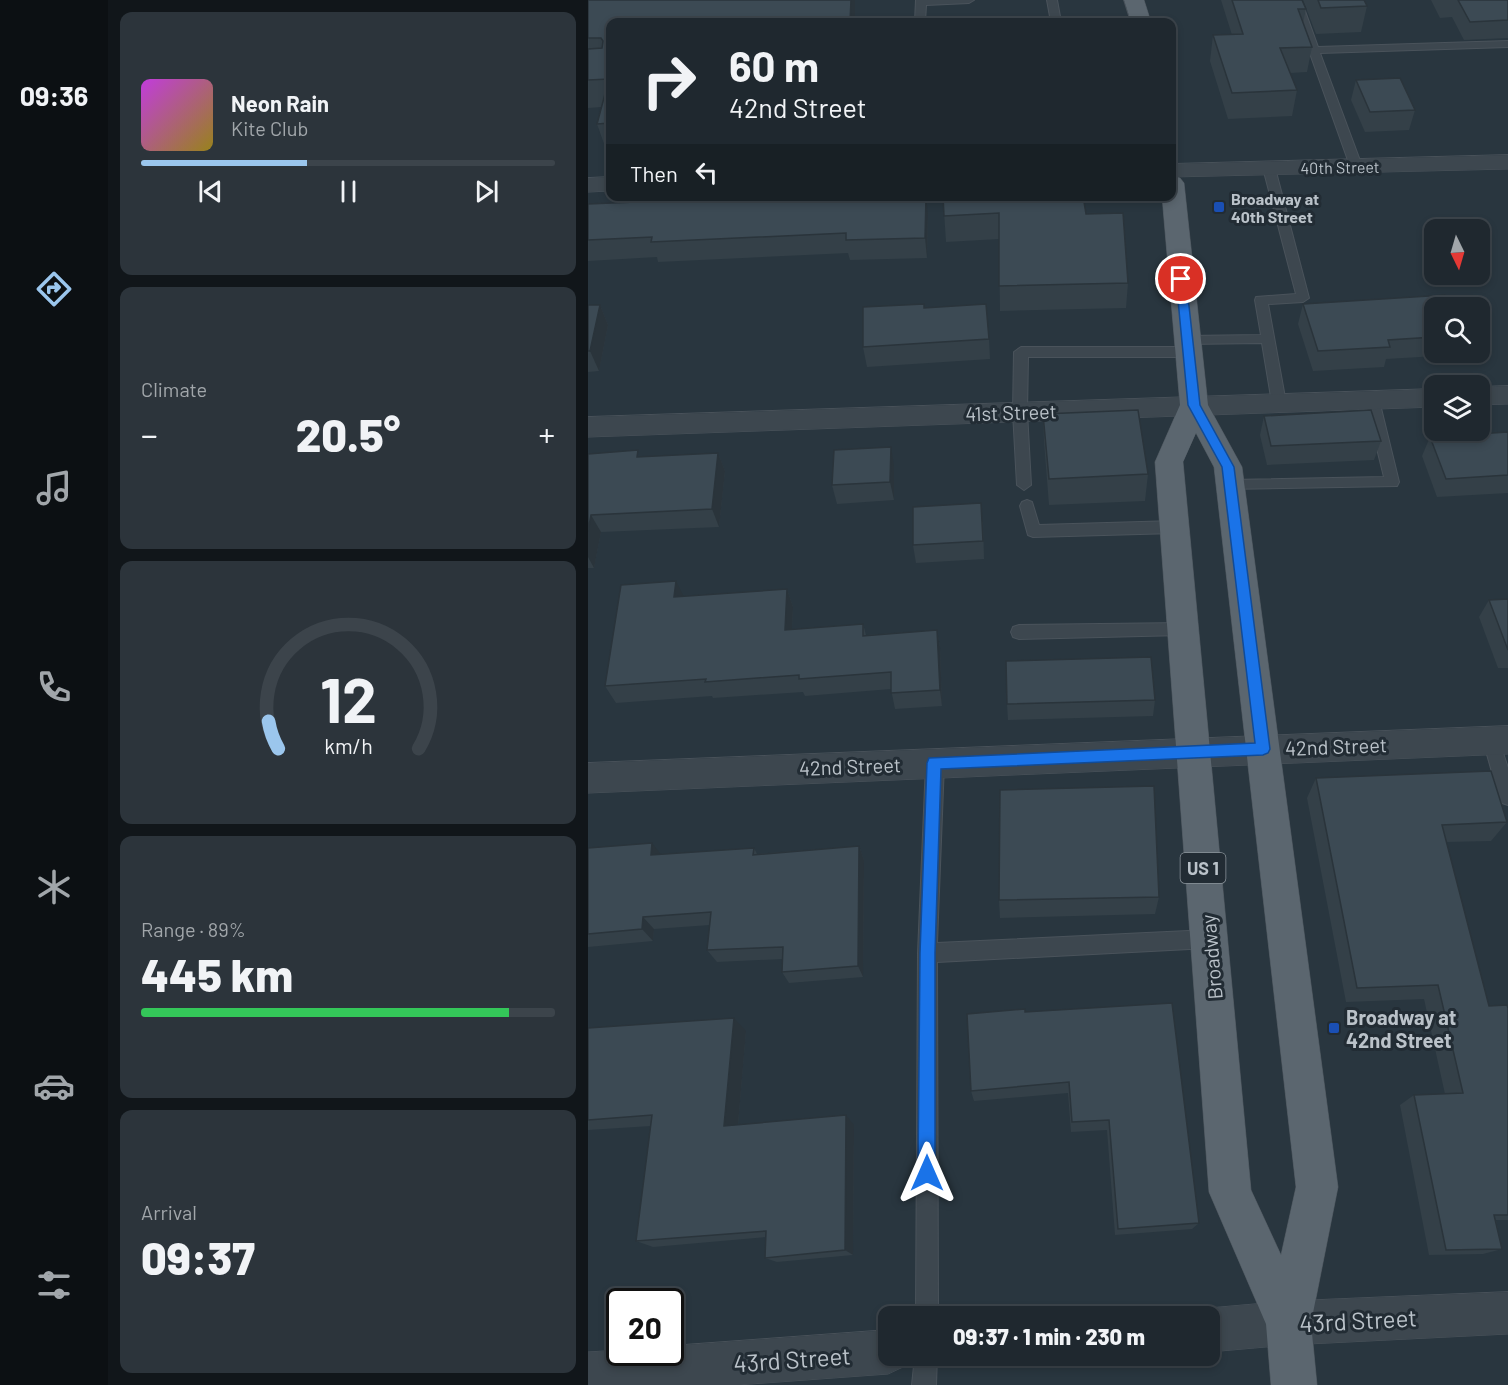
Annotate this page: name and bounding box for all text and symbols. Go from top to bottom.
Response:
text: 60 m [729,40,819,90]
icon: right [630,42,708,120]
text: 09:36 [20,79,88,111]
text: Neon Rain [231,90,329,116]
text: 42nd Street [729,91,867,123]
text: Kite Club [231,116,308,140]
icon: left [690,156,723,189]
street label: 40th Street [1300,157,1380,177]
text: Then [630,160,678,186]
icon: previous [194,175,227,208]
icon: pause [332,175,365,208]
icon: next [470,175,503,208]
place label: Broadway at 40th Street [1231,189,1319,226]
marker: Broadway at 40th Street [1212,200,1226,214]
north arrow [1424,219,1490,285]
map controls [1424,219,1490,441]
pin [1155,253,1206,304]
icon: arrive [1164,262,1197,295]
icon: directions [33,268,75,310]
button: search [1424,297,1490,363]
button: layers [1424,375,1490,441]
text: Climate [141,377,207,401]
street label: 41st Street [965,398,1057,426]
text: 20.5° [296,407,400,461]
text: − [141,414,158,454]
text: + [539,414,555,454]
icon: music [33,467,75,509]
text: 12 [319,662,377,736]
icon: phone [33,666,75,708]
street label: 42nd Street [1285,732,1387,760]
text: km/h [324,734,372,759]
street label: 42nd Street [799,752,901,780]
road number: US 1 [1180,853,1226,883]
icon: climate [33,866,75,908]
street label: Broadway [1195,913,1227,1001]
text: Range · 89% [141,917,246,941]
text: 445 km [141,947,293,1001]
place label: Broadway at 42nd Street [1346,1005,1456,1052]
marker: Broadway at 42nd Street [1327,1021,1341,1035]
icon: car [33,1065,75,1107]
position arrow [895,1141,959,1205]
text: Arrival [141,1200,197,1224]
text: 09:37 [141,1230,255,1284]
icon: filters [33,1264,75,1306]
speed limit sign: 20 [606,1288,684,1366]
street label: 43rd Street [1299,1302,1417,1338]
text: 09:37 · 1 min · 230 m [953,1323,1145,1349]
street label: 43rd Street [732,1340,852,1378]

